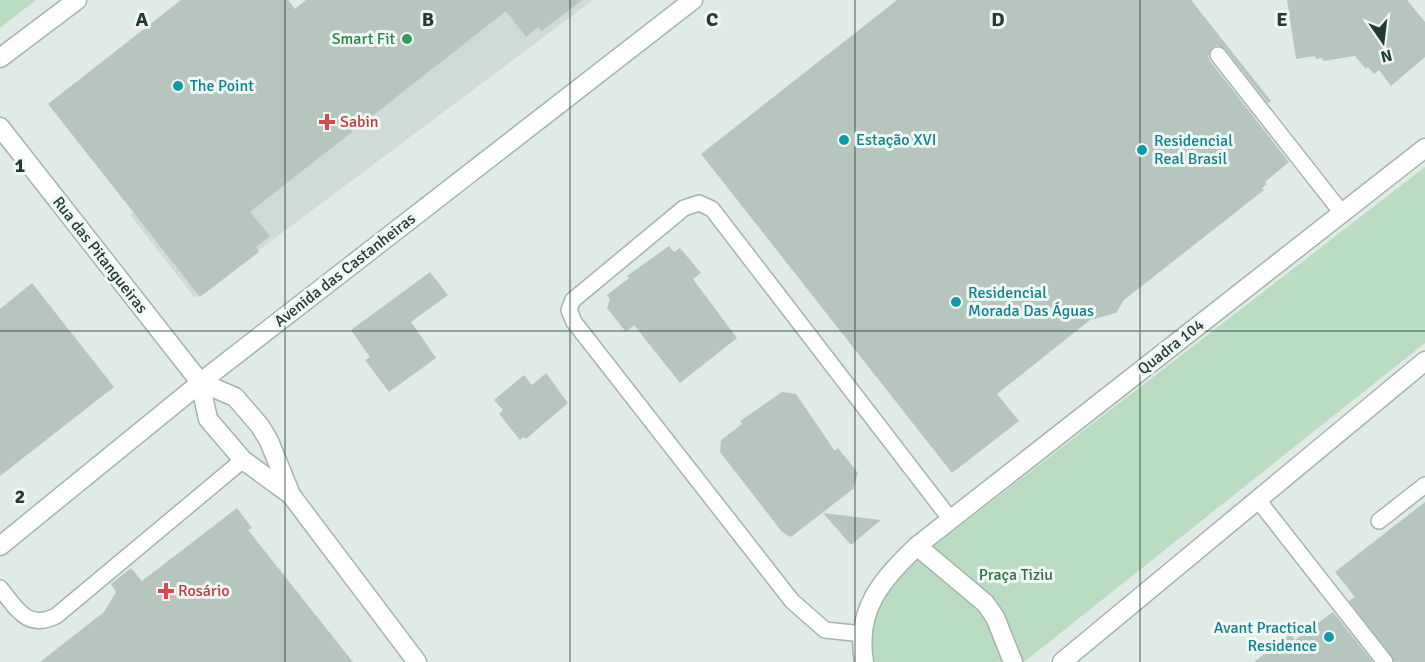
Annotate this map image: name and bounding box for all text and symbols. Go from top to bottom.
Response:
text: A [136,7,149,32]
text: B [422,7,434,32]
text: C [706,7,718,32]
text: D [991,7,1005,32]
text: E [1276,7,1288,32]
north arrow [1353,12,1413,72]
place label: Smart Fit [332,29,395,49]
marker: Smart Fit [400,32,414,46]
text: N [1379,45,1394,67]
place label: The Point [190,76,254,96]
marker: The Point [171,79,185,93]
place label: Sabin [340,112,379,132]
marker: Sabin [318,113,336,131]
place label: Estação XVI [856,130,936,150]
place label: Residencial Real Brasil [1154,131,1233,169]
marker: Estação XVI [837,133,851,147]
marker: Residencial Real Brasil [1135,143,1149,157]
text: 1 [15,153,26,178]
street label: Rua das Pitangueiras [48,193,152,317]
street label: Avenida das Castanheiras [270,209,420,331]
place label: Residencial Morada Das Águas [968,283,1094,321]
marker: Residencial Morada Das Águas [949,295,963,309]
street label: Quadra 104 [1134,315,1209,379]
text: 2 [15,484,25,509]
park label: Praça Tiziu [979,565,1053,585]
place label: Rosário [178,581,230,601]
marker: Rosário [159,584,173,598]
place label: Avant Practical Residence [1214,618,1317,656]
marker: Avant Practical Residence [1322,630,1336,644]

